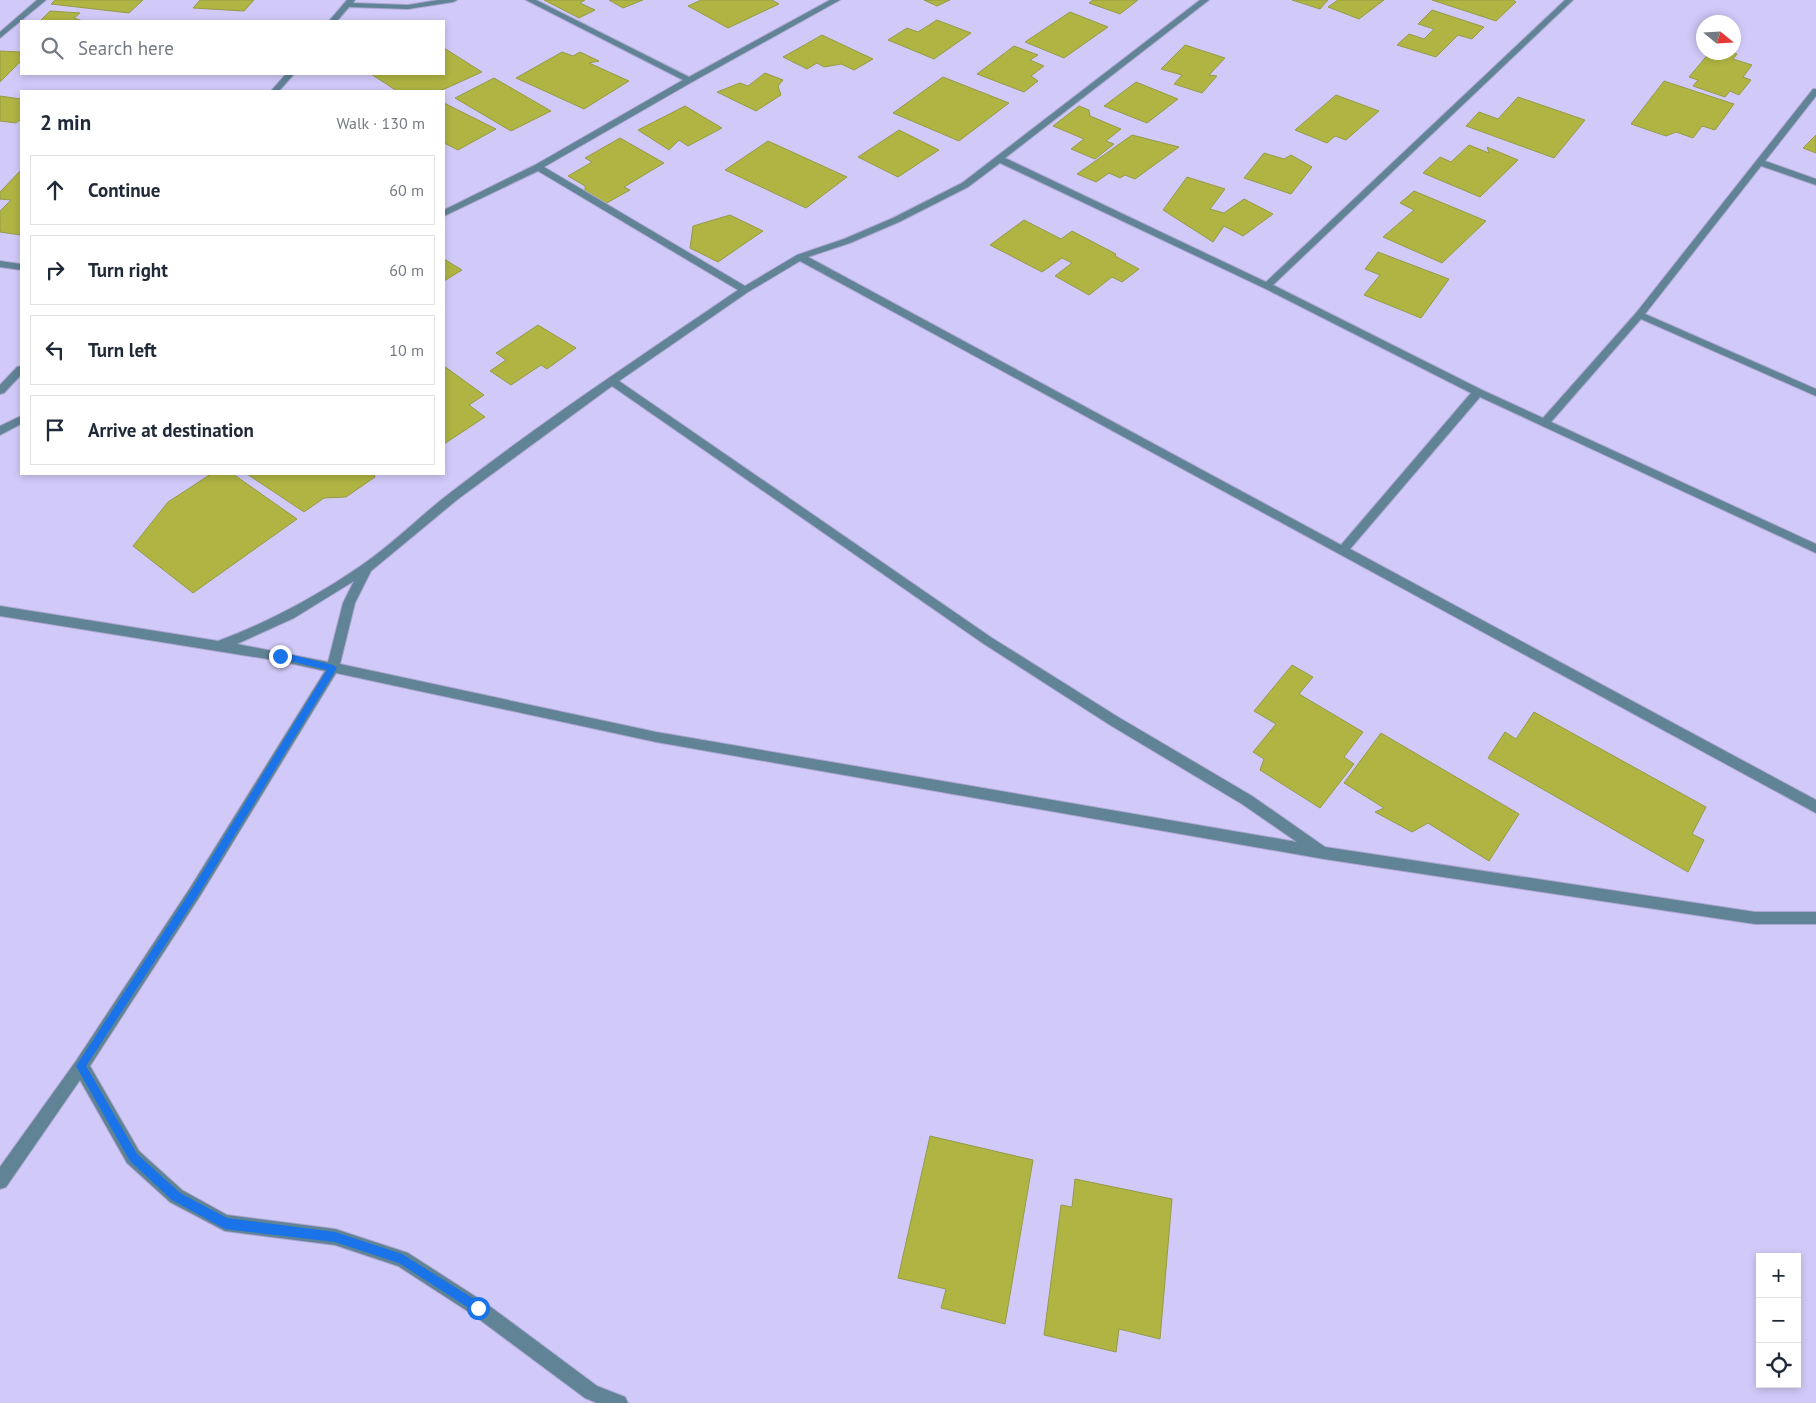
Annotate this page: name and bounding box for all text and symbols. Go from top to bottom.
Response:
north arrow [1696,15,1741,60]
search box [20,20,445,75]
icon: search [38,34,66,62]
text: Search here [78,36,174,60]
text: 2 min [40,109,91,136]
text: Walk · 130 m [336,113,425,133]
icon: ahead [41,176,69,204]
text: Continue [88,178,160,202]
text: 60 m [389,180,424,200]
icon: right [41,256,69,284]
text: Turn right [88,258,168,282]
text: 60 m [389,260,424,280]
icon: left [41,336,69,364]
text: Turn left [88,338,157,362]
text: 10 m [389,340,424,360]
icon: arrive [41,416,69,444]
text: Arrive at destination [88,418,254,442]
route end [269,645,292,668]
map controls [1756,1253,1801,1388]
button: + [1756,1253,1801,1298]
route start [467,1297,490,1320]
button: − [1756,1298,1801,1343]
button: locate [1756,1343,1801,1388]

